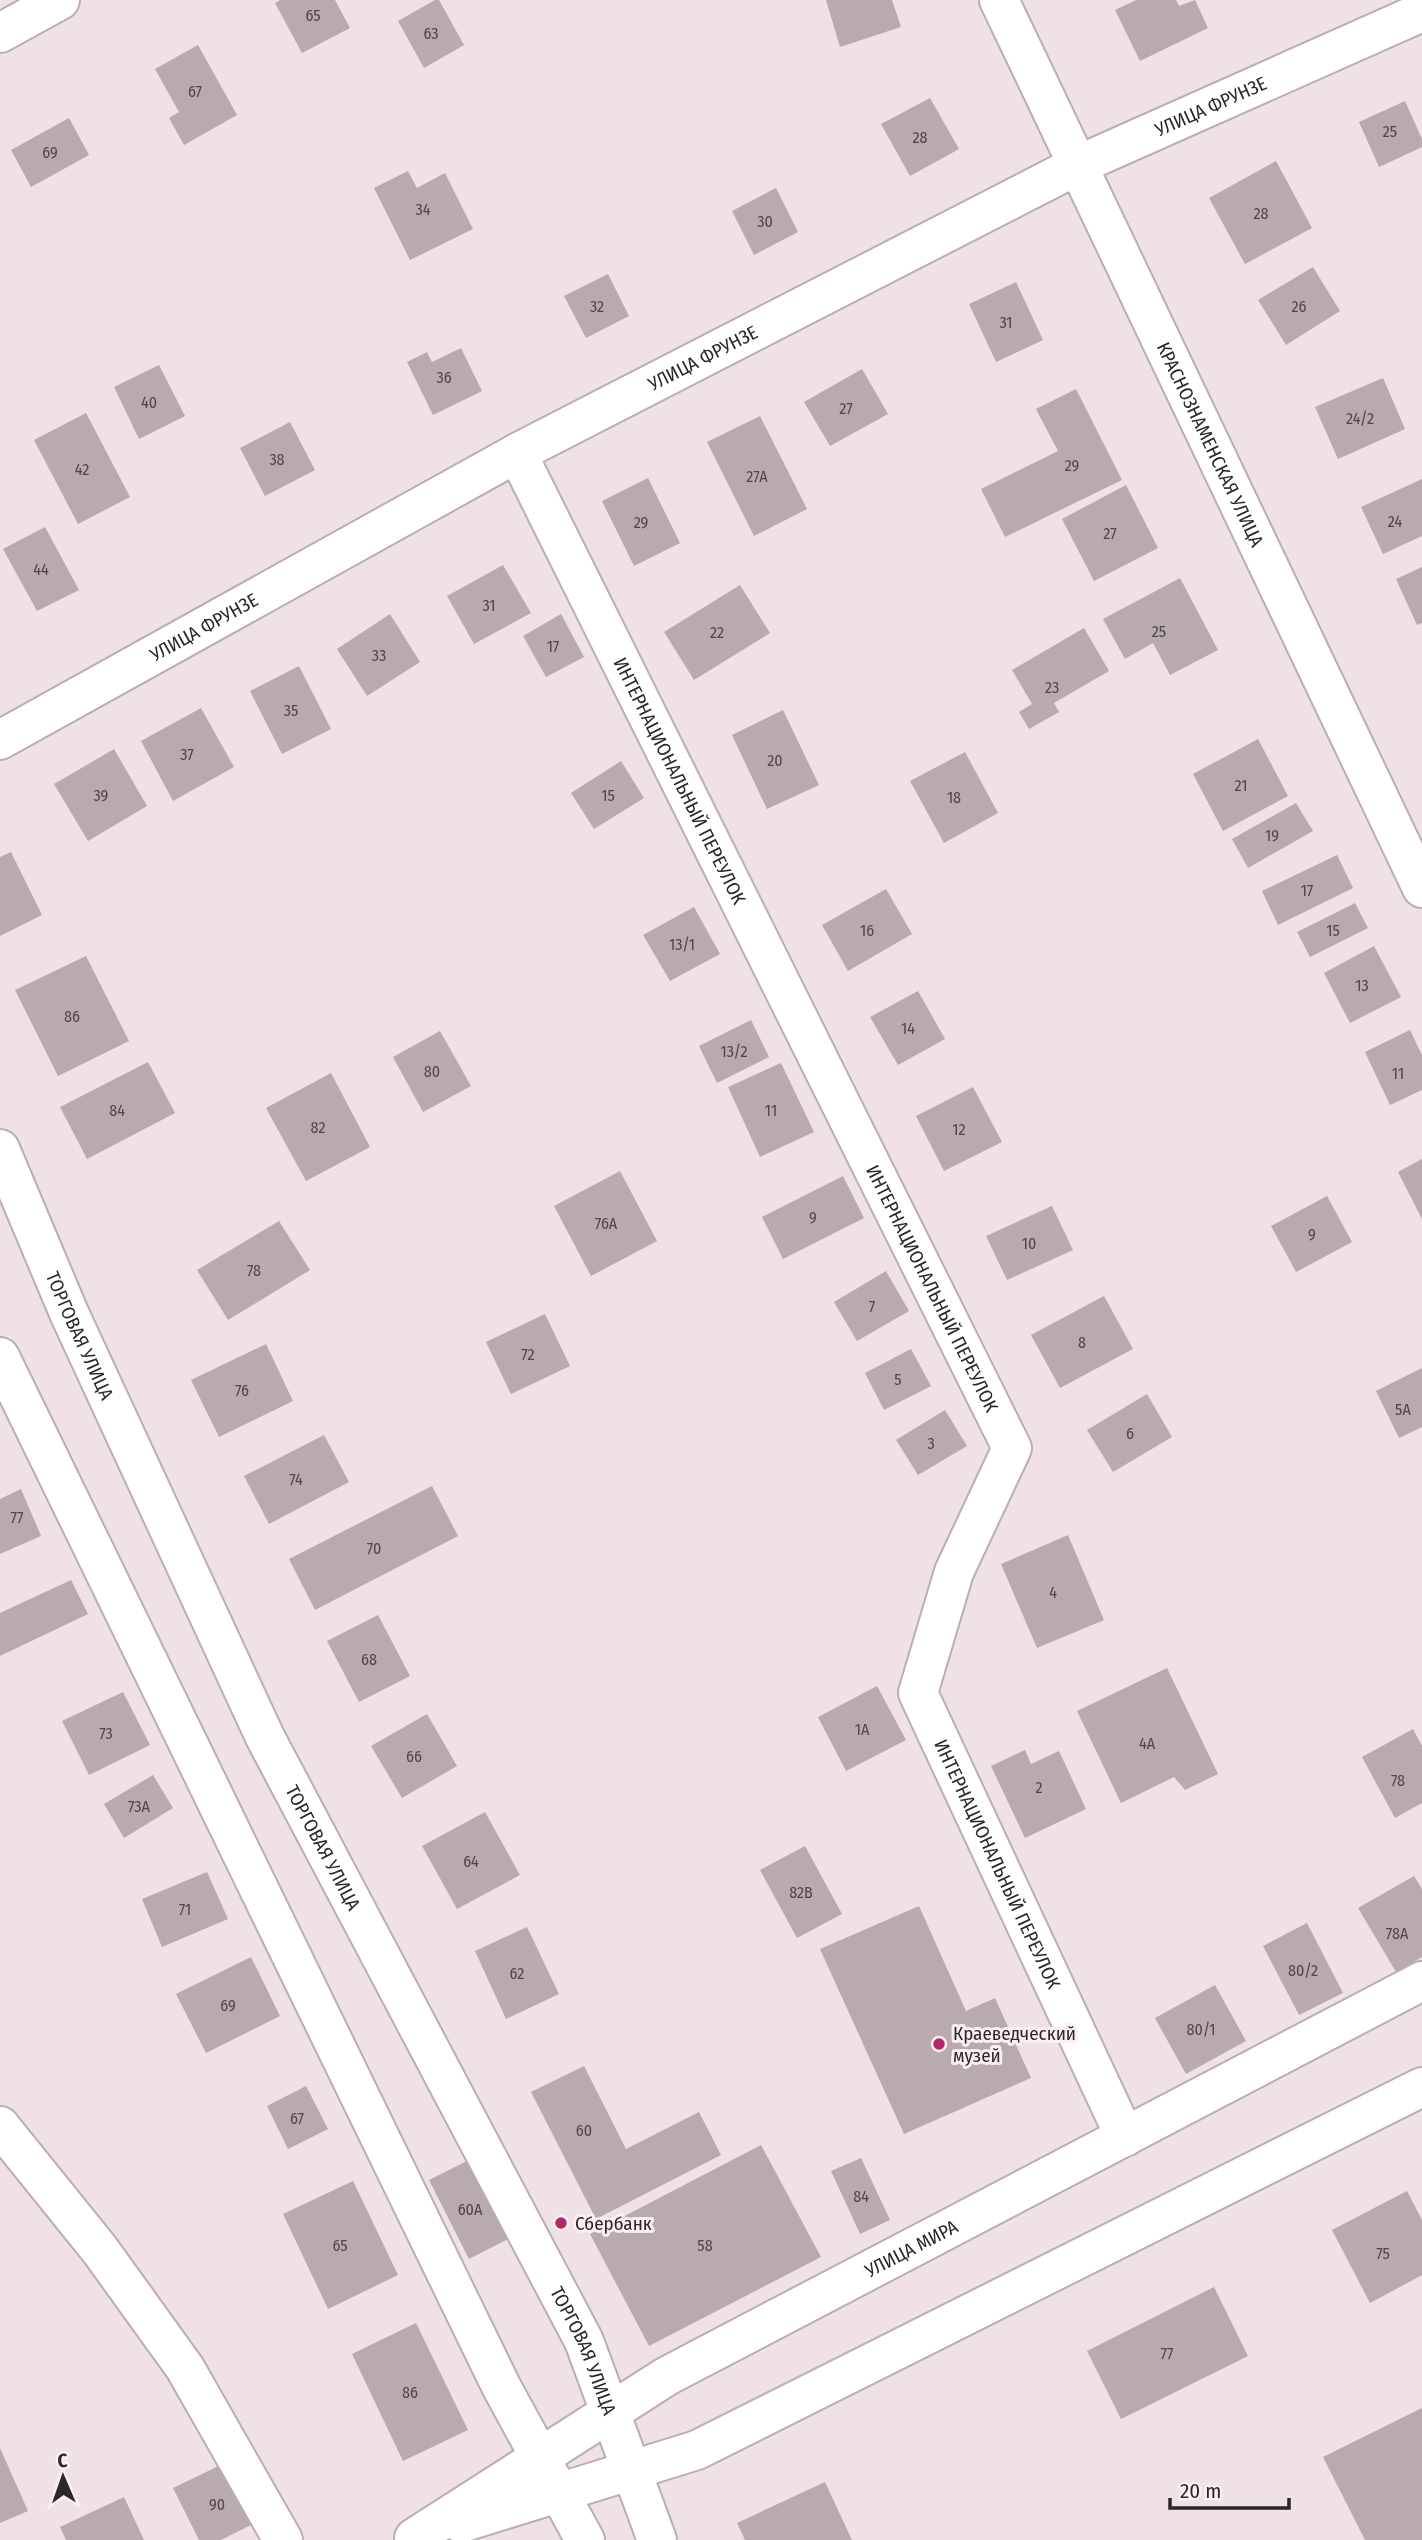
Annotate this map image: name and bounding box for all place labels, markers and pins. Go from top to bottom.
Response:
place label: Краеведческий музей [953,2022,1076,2067]
marker: Краеведческий музей [931,2036,947,2052]
place label: Сбербанк [575,2212,652,2235]
marker: Сбербанк [553,2215,569,2231]

